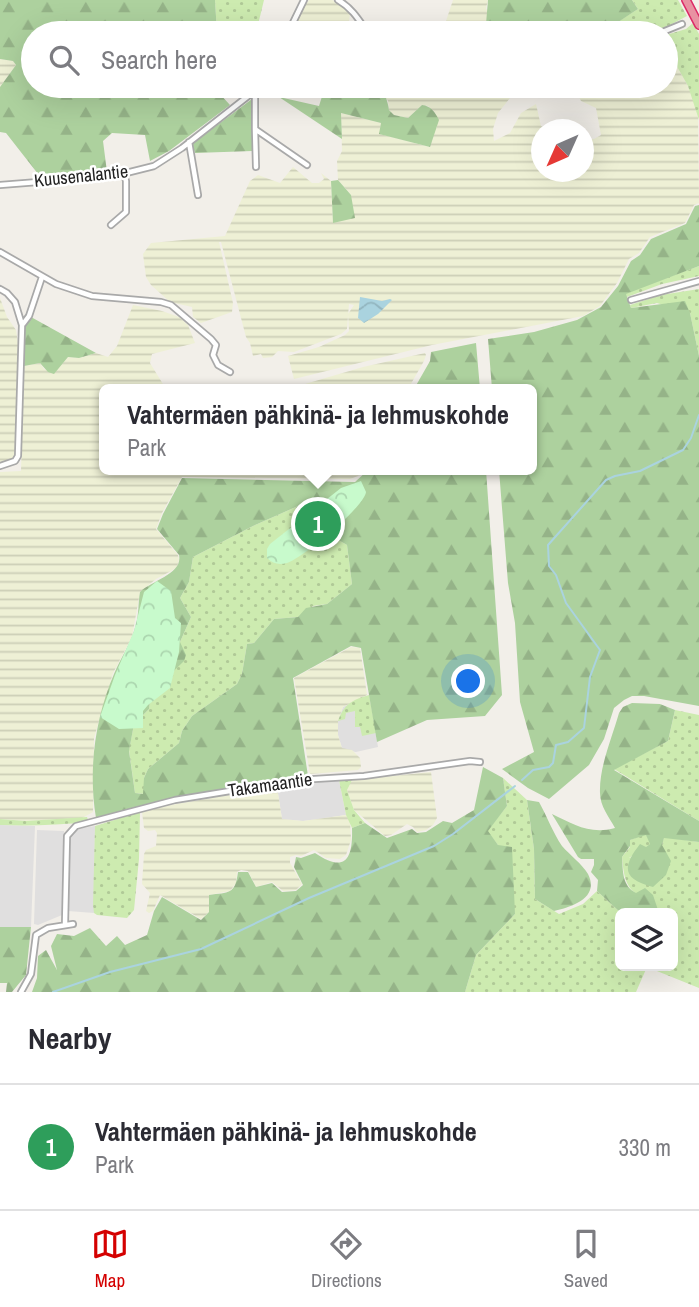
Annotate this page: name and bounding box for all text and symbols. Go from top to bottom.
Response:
search box [21,21,678,98]
icon: search [45,41,83,79]
text: Search here [101,42,217,77]
north arrow [531,119,594,182]
street label: Kuusenalantie [33,158,129,193]
popup [99,384,537,475]
text: Vahtermäen pähkinä- ja lehmuskohde [127,397,509,432]
text: Park [127,432,166,463]
pin: 1 [295,498,341,550]
your location [451,664,485,698]
street label: Takamaantie [226,766,314,803]
map controls [615,908,678,971]
button: layers [615,908,678,971]
text: Nearby [28,1018,111,1058]
text: Vahtermäen pähkinä- ja lehmuskohde [95,1114,477,1149]
text: 1 [46,1132,56,1163]
text: 330 m [619,1132,671,1163]
text: Park [95,1149,134,1180]
tab: Map [91,1225,129,1293]
tab: Directions [311,1225,382,1293]
tab: Saved [564,1225,608,1293]

